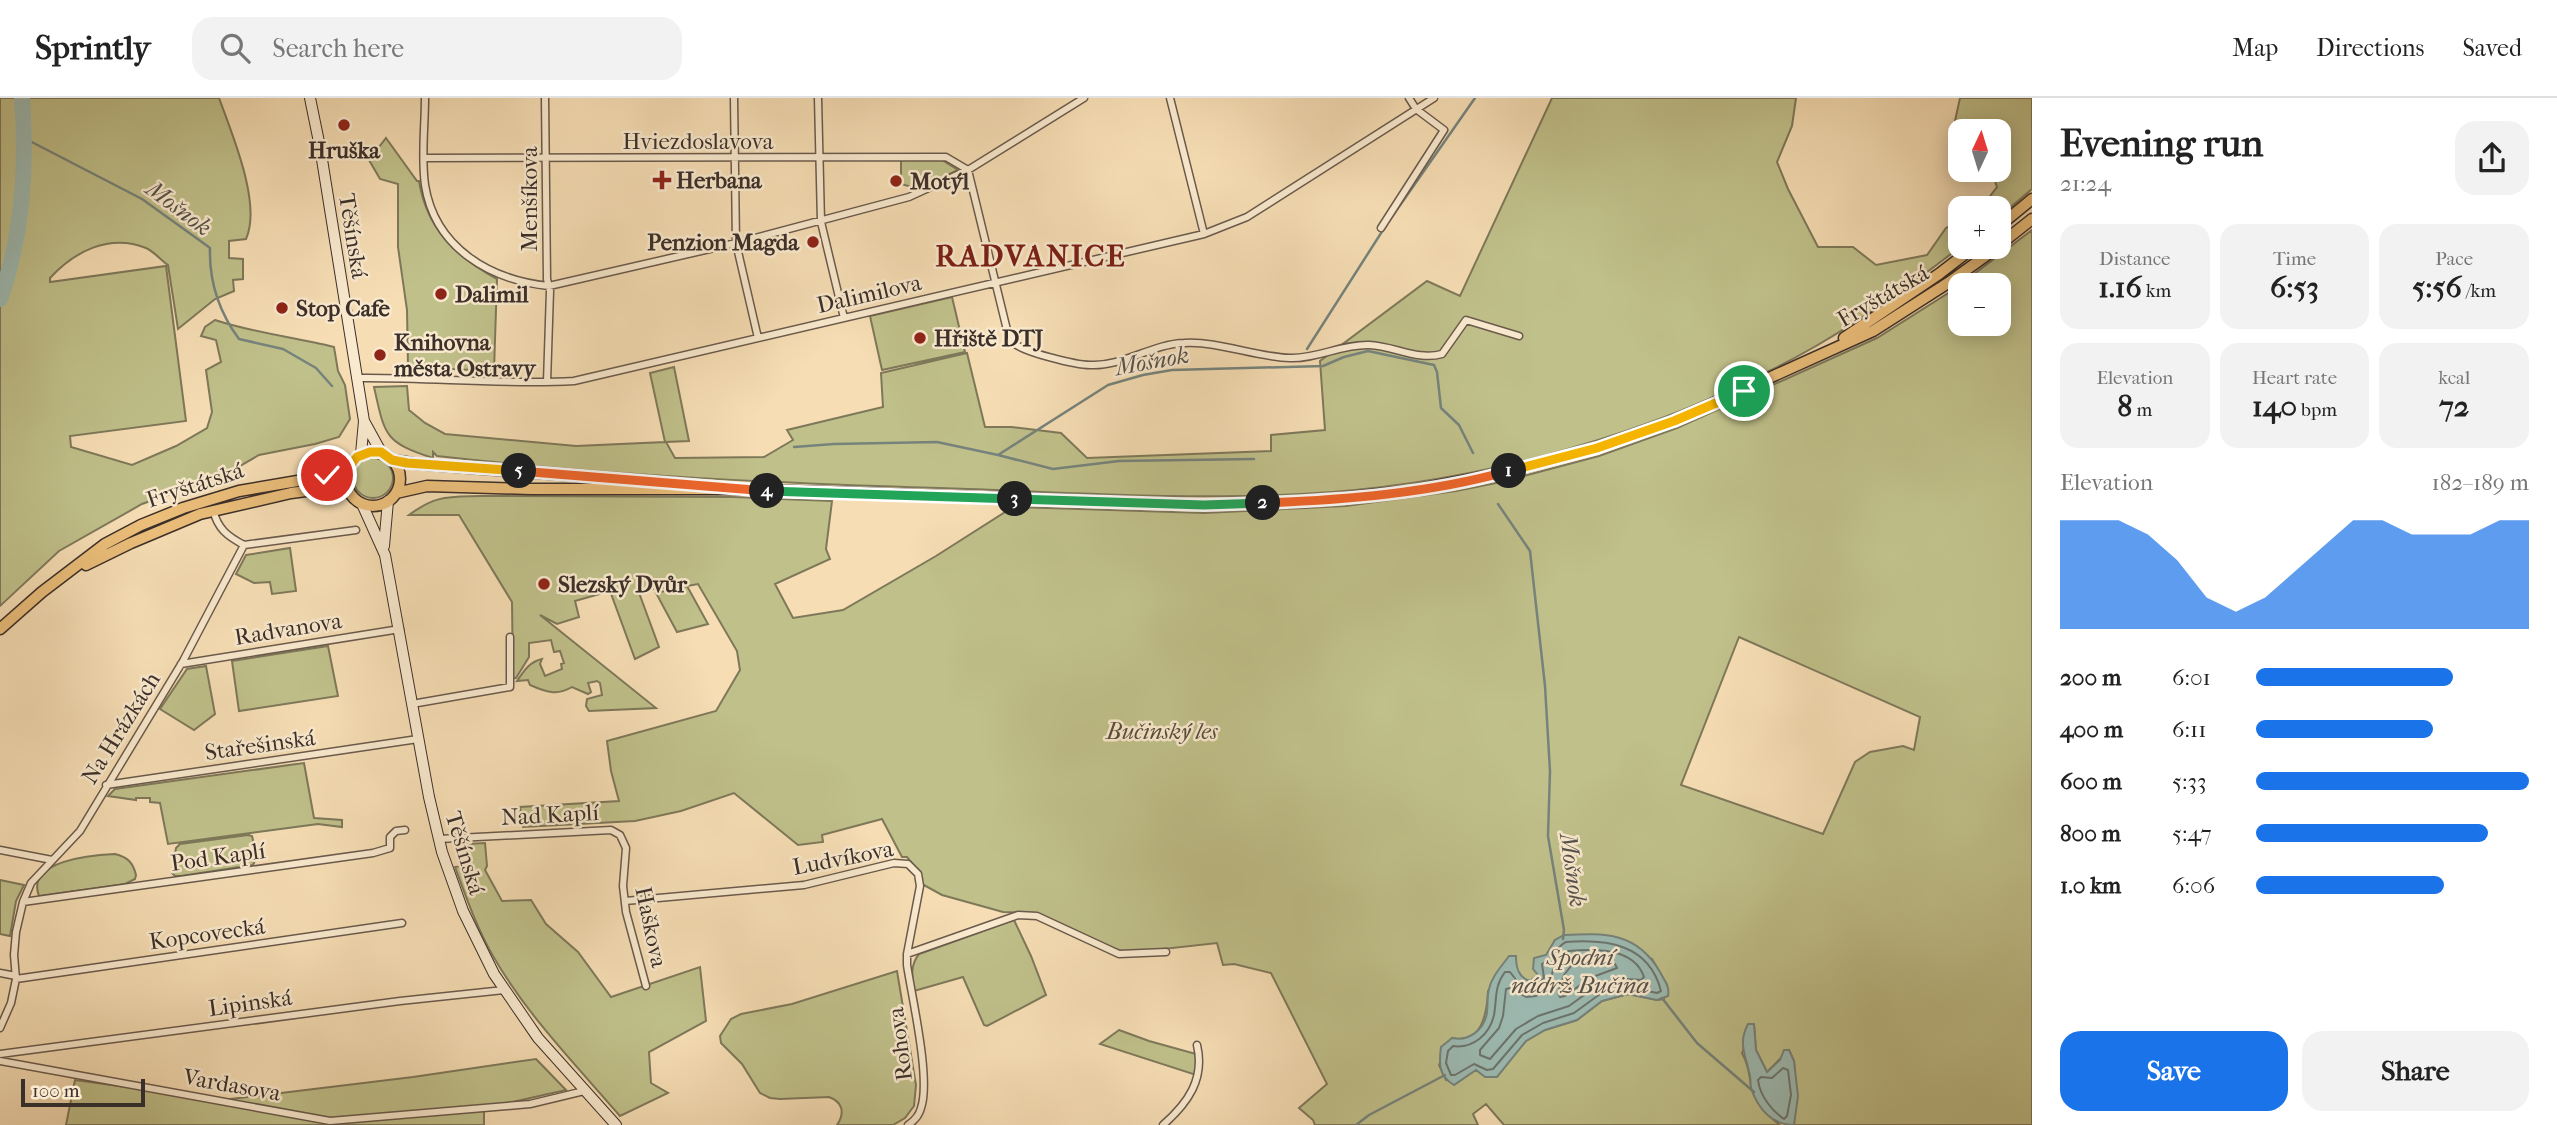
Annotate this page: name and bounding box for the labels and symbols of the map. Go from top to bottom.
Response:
marker: Hruška [336,117,352,133]
north arrow [1948,119,2011,182]
street label: Hviezdoslavova [623,128,774,155]
place label: Hruška [308,137,381,164]
street label: Menšíkova [516,146,543,252]
place label: Herbana [676,167,763,194]
place label: Motýl [910,168,970,195]
marker: Herbana [654,172,670,188]
water label: Mošnok [139,173,217,242]
marker: Motýl [888,173,904,189]
street label: Těšínská [333,192,373,281]
place label: Penzion Magda [647,229,800,256]
marker: Penzion Magda [805,234,821,250]
district label: RADVANICE [935,239,1127,274]
street label: Fryštátská [1833,259,1934,333]
street label: Dalimilova [814,269,924,319]
place label: Dalimil [455,281,529,308]
marker: Dalimil [433,286,449,302]
place label: Stop Cafe [296,295,391,322]
marker: Stop Cafe [274,300,290,316]
place label: Hřiště DTJ [934,325,1044,352]
place label: Knihovna města Ostravy [393,329,537,382]
marker: Hřiště DTJ [912,330,928,346]
water label: Mošnok [1111,341,1191,382]
marker: Knihovna města Ostravy [372,347,388,363]
pin [1714,361,1774,421]
pin [297,445,357,505]
pin: 5 [502,454,536,488]
pin: 1 [1492,454,1526,488]
street label: Fryštátská [143,456,247,513]
pin: 4 [750,474,784,508]
pin: 3 [998,482,1032,516]
pin: 2 [1246,486,1280,520]
place label: Slezský Dvůr [558,571,688,598]
marker: Slezský Dvůr [536,576,552,592]
street label: Radvanova [232,607,344,651]
street label: Na Hrázkách [76,667,166,789]
park label: Bučinský les [1104,718,1219,745]
street label: Stařešinská [203,724,317,766]
street label: Nad Kaplí [500,799,600,831]
street label: Těšínská [440,808,491,898]
water label: Mošnok [1554,829,1592,909]
street label: Ludvíkova [790,835,896,881]
street label: Pod Kaplí [169,837,267,877]
street label: Haškova [629,884,673,970]
street label: Kopcovecká [147,912,267,955]
water label: Spodní nádrž Bučina [1511,943,1649,999]
street label: Lipinská [206,984,294,1022]
street label: Rohova [882,1005,918,1082]
street label: Vardasova [180,1063,283,1107]
scale bar [21,1076,145,1108]

